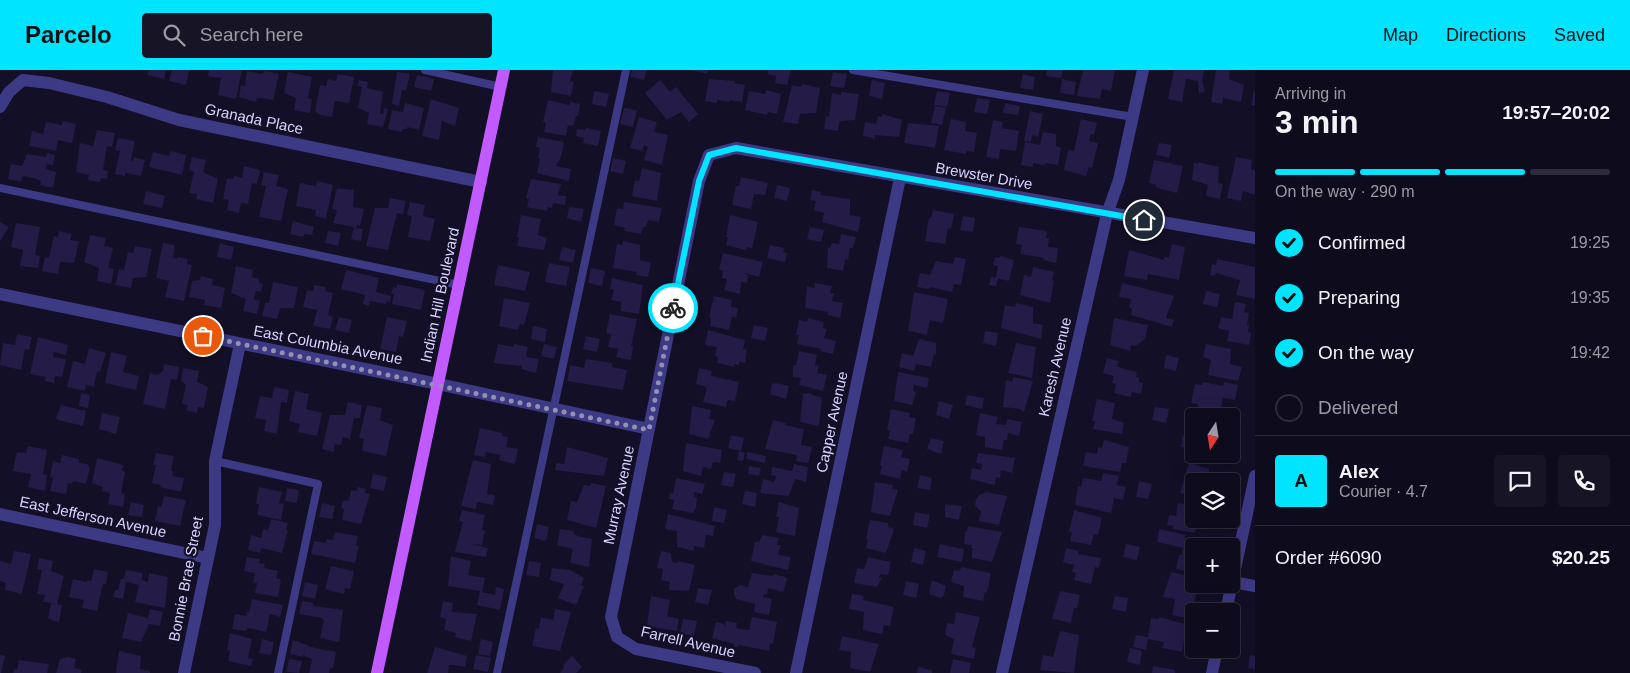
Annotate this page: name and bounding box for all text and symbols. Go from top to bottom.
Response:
search box [142,13,492,58]
text: Parcelo [25,21,112,48]
icon: search [160,21,188,49]
text: Search here [200,24,303,45]
text: Map [1383,25,1418,45]
text: Directions [1446,25,1526,45]
text: Saved [1554,25,1605,45]
text: Arriving in [1275,85,1346,102]
street label: Granada Place [203,100,305,137]
text: 19:57–20:02 [1502,102,1610,123]
text: 3 min [1275,104,1359,140]
street label: Brewster Drive [934,159,1034,192]
text: On the way · 290 m [1275,183,1415,200]
pin [1123,199,1165,241]
icon: home [1130,206,1158,234]
street label: Indian Hill Boulevard [417,226,462,364]
icon: check [1275,229,1303,257]
text: Confirmed [1318,232,1406,253]
text: 19:25 [1570,234,1610,251]
courier [648,283,698,333]
icon: check [1275,284,1303,312]
text: Preparing [1318,287,1400,308]
text: 19:35 [1570,289,1610,306]
icon: bike [659,294,687,322]
pin [182,315,224,357]
street label: Karesh Avenue [1035,316,1074,418]
icon: bag [189,322,217,350]
street label: East Columbia Avenue [252,322,404,367]
icon: check [1275,339,1303,367]
text: On the way [1318,342,1414,363]
text: 19:42 [1570,344,1610,361]
street label: Capper Avenue [812,370,851,474]
text: Delivered [1318,397,1398,418]
north arrow [1185,408,1240,462]
map controls [1185,408,1240,658]
street label: Murray Avenue [600,444,637,546]
button: chat [1494,455,1546,507]
button: phone [1558,455,1610,507]
text: Alex [1339,461,1379,482]
text: A [1294,470,1308,491]
button: layers [1185,473,1240,528]
text: Courier · 4.7 [1339,483,1428,500]
street label: East Jefferson Avenue [18,493,168,540]
street label: Bonnie Brae Street [165,514,206,643]
button: + [1185,538,1240,593]
text: Order #6090 [1275,547,1382,568]
text: $20.25 [1552,547,1610,568]
button: − [1185,603,1240,658]
street label: Farrell Avenue [639,622,737,661]

